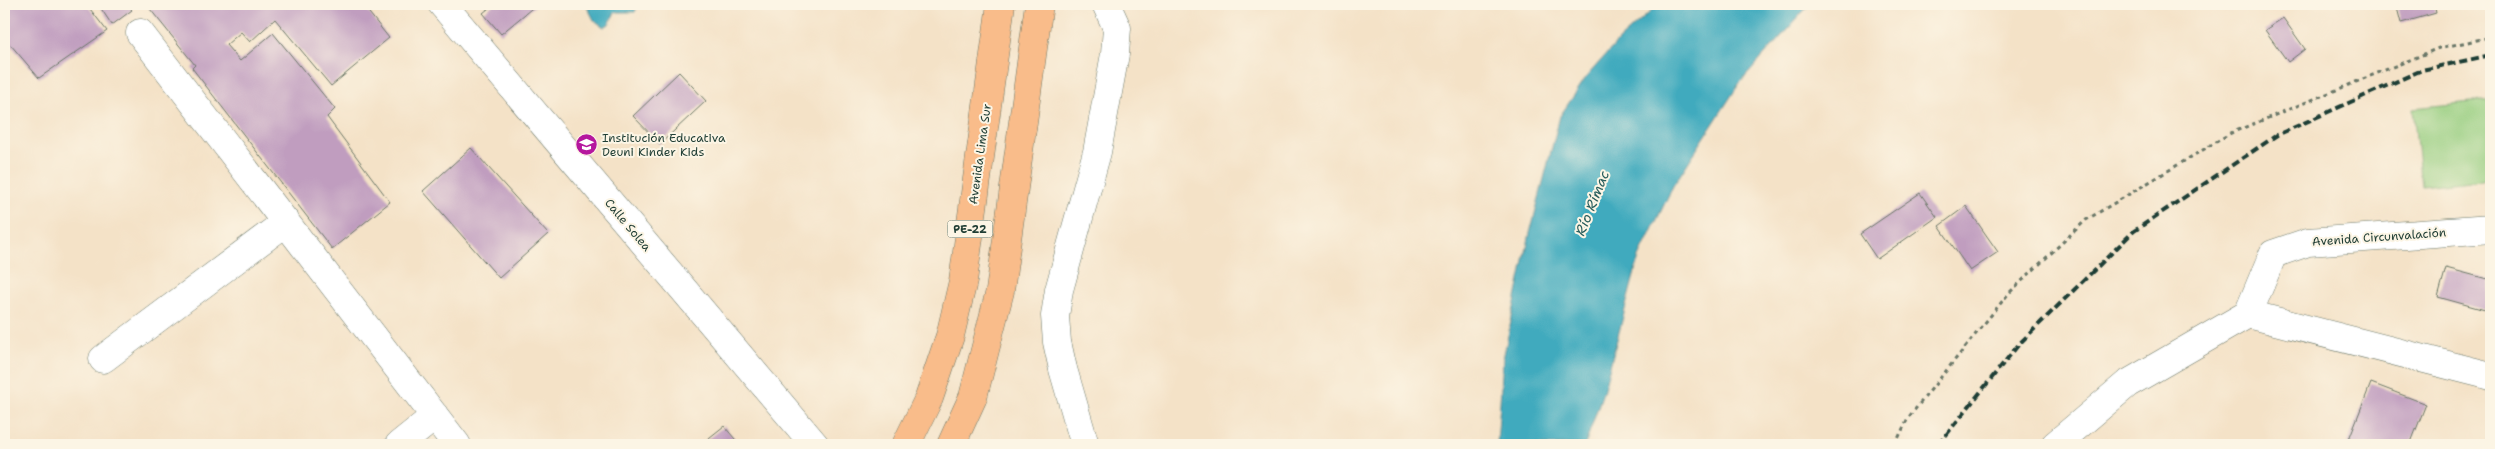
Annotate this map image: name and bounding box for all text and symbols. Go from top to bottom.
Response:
street label: Avenida Lima Sur [965,102,995,205]
place label: Institución Educativa Deuni Kinder Kids [602,130,726,160]
school or university icon: Institución Educativa Deuni Kinder Kids [574,133,598,157]
water label: Río Rímac [1571,168,1613,238]
street label: Calle Solea [601,195,655,255]
road number: PE-22 [948,220,992,238]
street label: Avenida Circunvalación [2311,224,2447,250]

